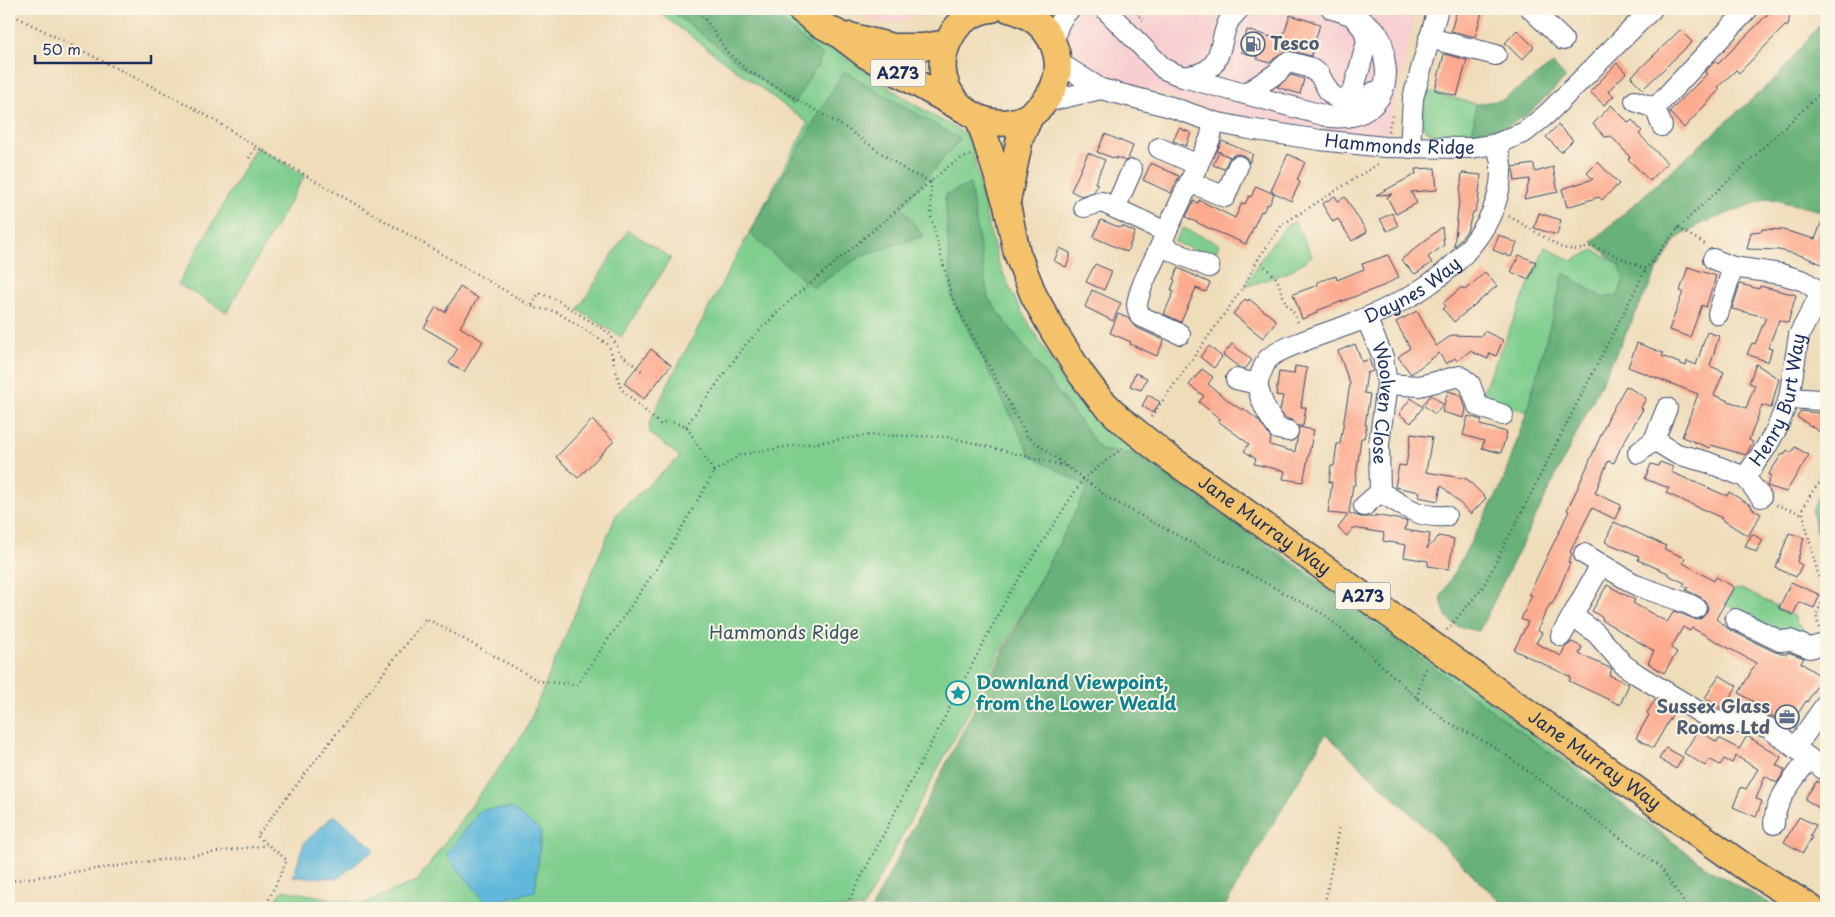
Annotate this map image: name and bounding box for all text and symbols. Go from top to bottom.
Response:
place label: Tesco [1270,29,1320,56]
fuel station icon: Tesco [1240,31,1266,57]
scale bar [35,32,151,64]
text: 50 m [42,37,81,60]
road number: A273 [870,59,926,86]
street label: Hammonds Ridge [1323,126,1475,160]
street label: Daynes Way [1359,250,1466,329]
street label: Henry Burt Way [1742,331,1811,471]
street label: Woolven Close [1366,337,1402,464]
street label: Jane Murray Way [1193,468,1337,581]
road number: A273 [1336,582,1390,610]
park label: Hammonds Ridge [709,618,859,645]
place label: Downland Viewpoint, from the Lower Weald [976,668,1177,716]
place icon: Downland Viewpoint, from the Lower Weald [945,680,971,706]
place label: Sussex Glass Rooms Ltd [1656,692,1770,740]
street label: Jane Murray Way [1523,702,1667,816]
office icon: Sussex Glass Rooms Ltd [1774,704,1800,730]

